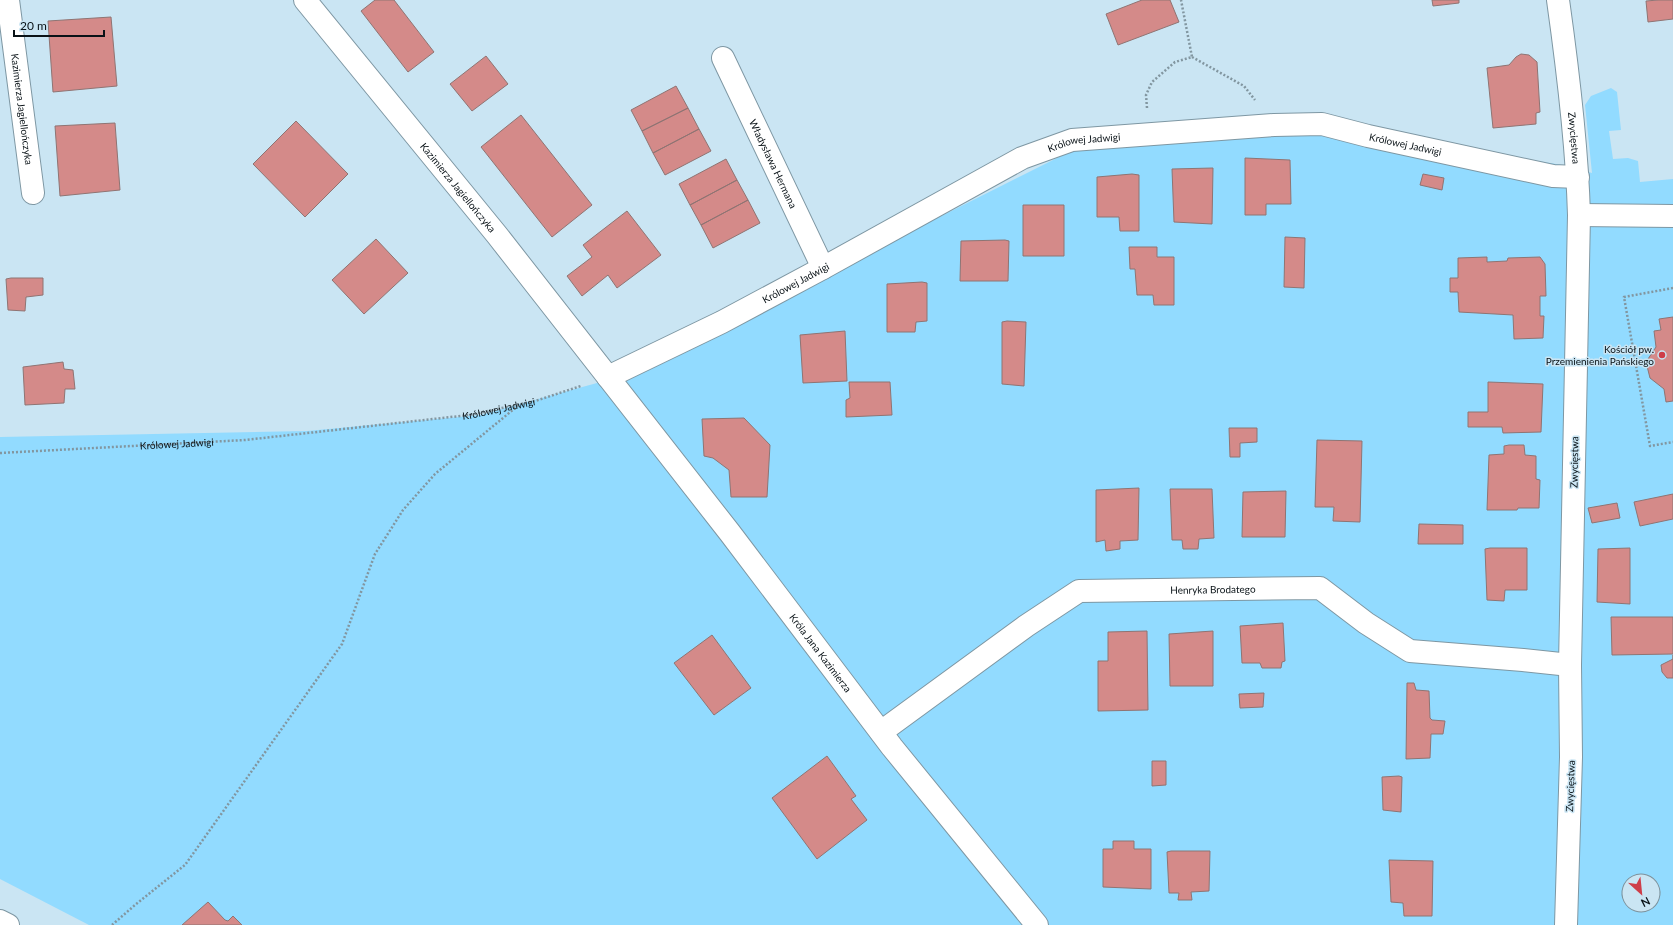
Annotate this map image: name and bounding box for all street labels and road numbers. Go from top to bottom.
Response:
street label: Kazimierza Jagiellończyka [9,53,35,166]
street label: Zwycięstwa [1566,112,1582,164]
street label: Władysława Hermana [747,117,800,210]
street label: Królowej Jadwigi [1046,130,1121,154]
street label: Królowej Jadwigi [1368,130,1443,158]
street label: Kazimierza Jagiellończyka [418,140,498,235]
street label: Królowej Jadwigi [760,260,831,305]
street label: Królowej Jadwigi [462,395,536,422]
street label: Królowej Jadwigi [139,436,214,452]
street label: Zwycięstwa [1568,436,1580,488]
street label: Henryka Brodatego [1170,583,1256,596]
street label: Króla Jana Kazimierza [787,611,854,694]
street label: Zwycięstwa [1563,760,1577,812]

